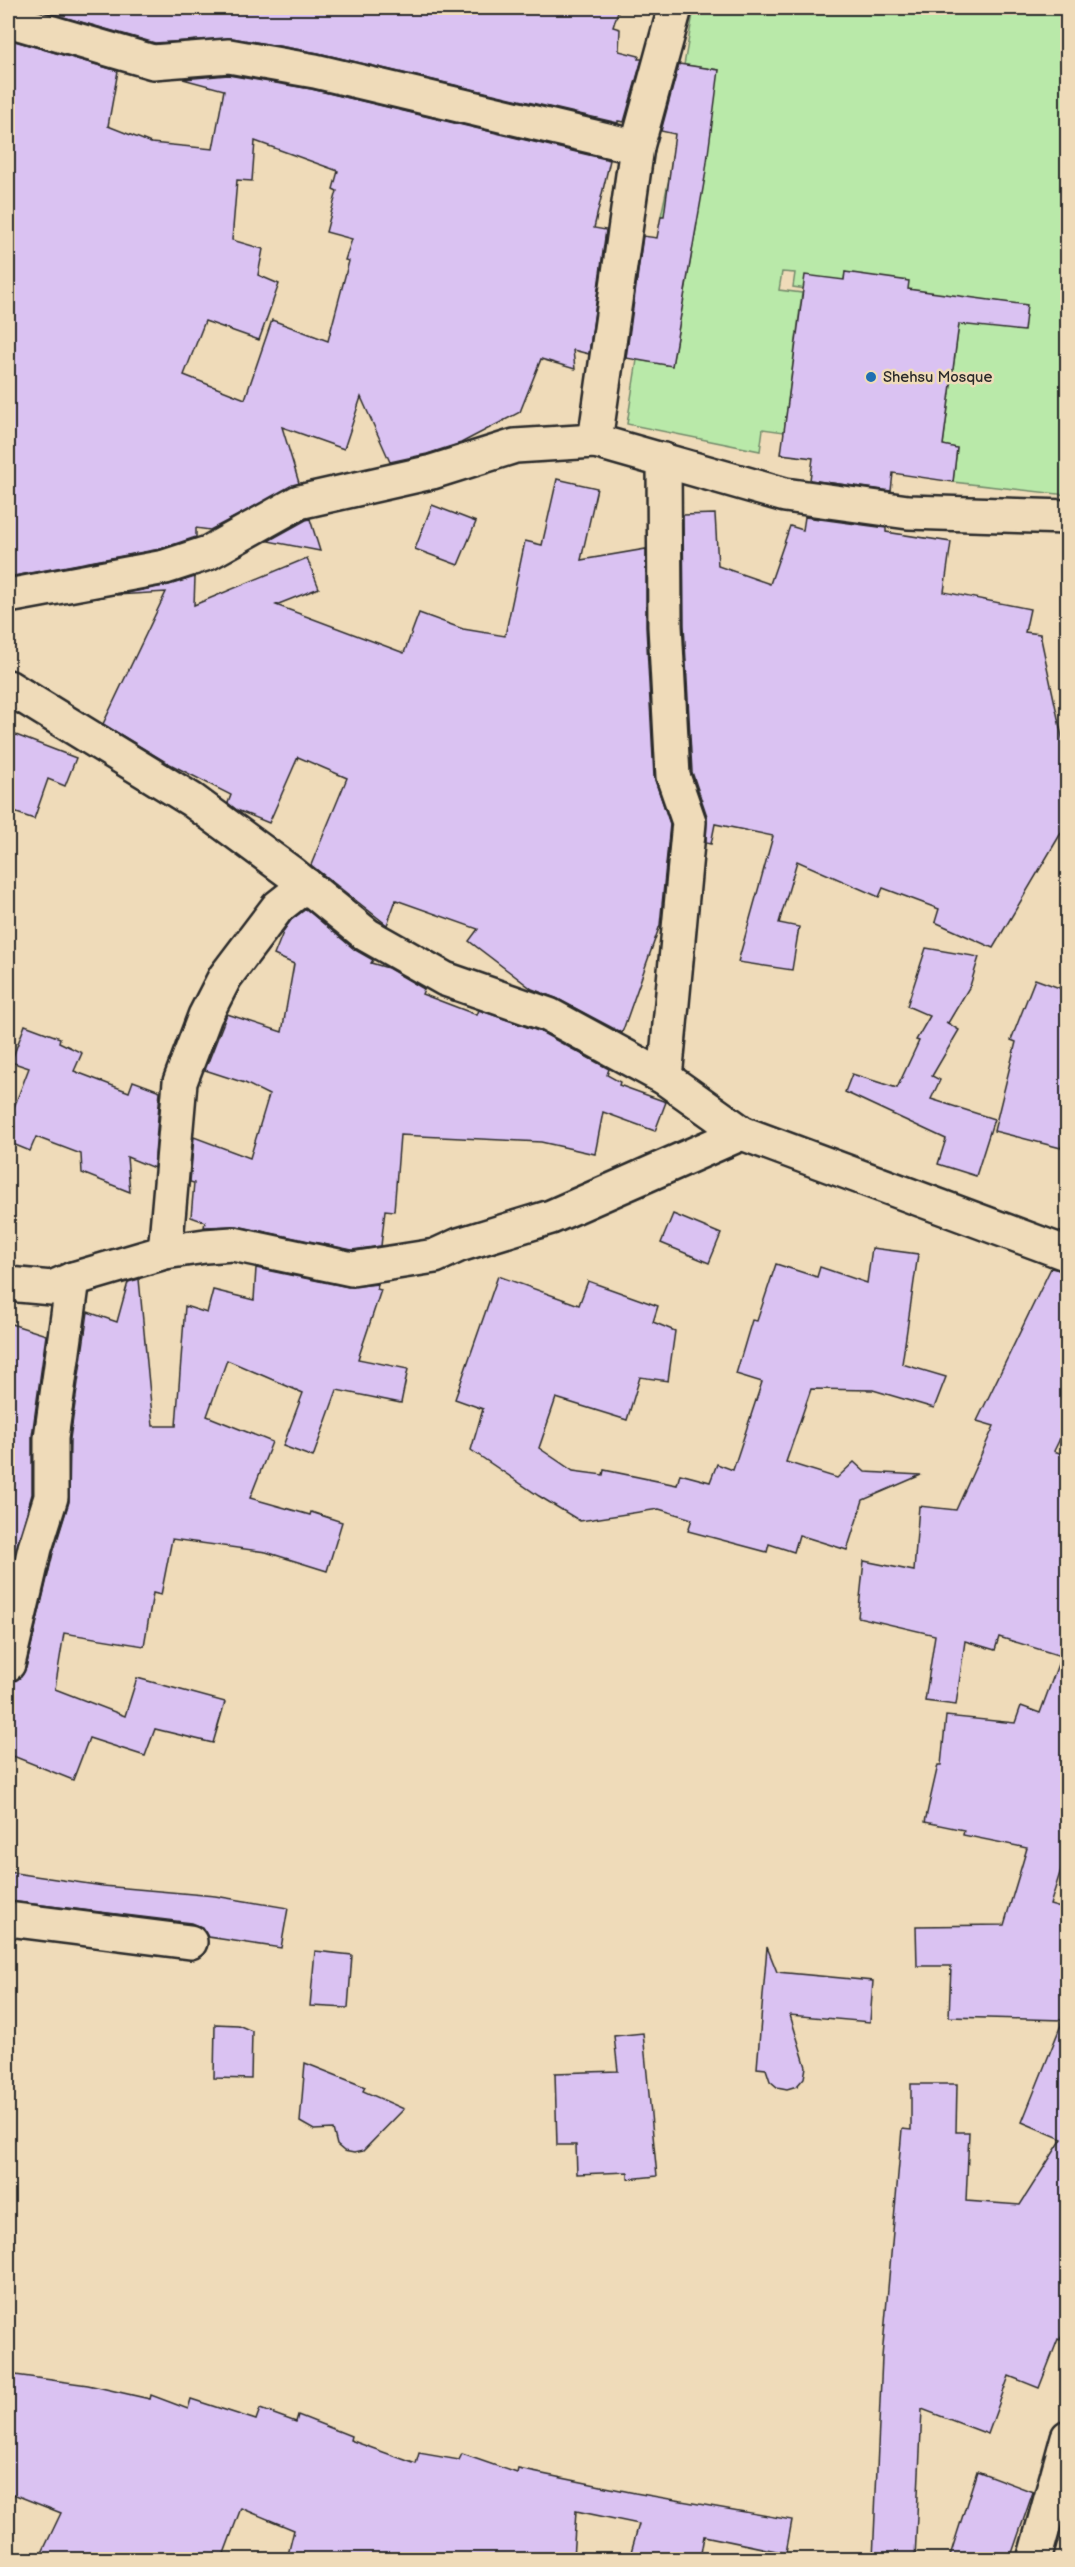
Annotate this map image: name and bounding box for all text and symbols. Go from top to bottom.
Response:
place label: Shehsu Mosque [883,368,992,387]
marker: Shehsu Mosque [864,370,878,384]

